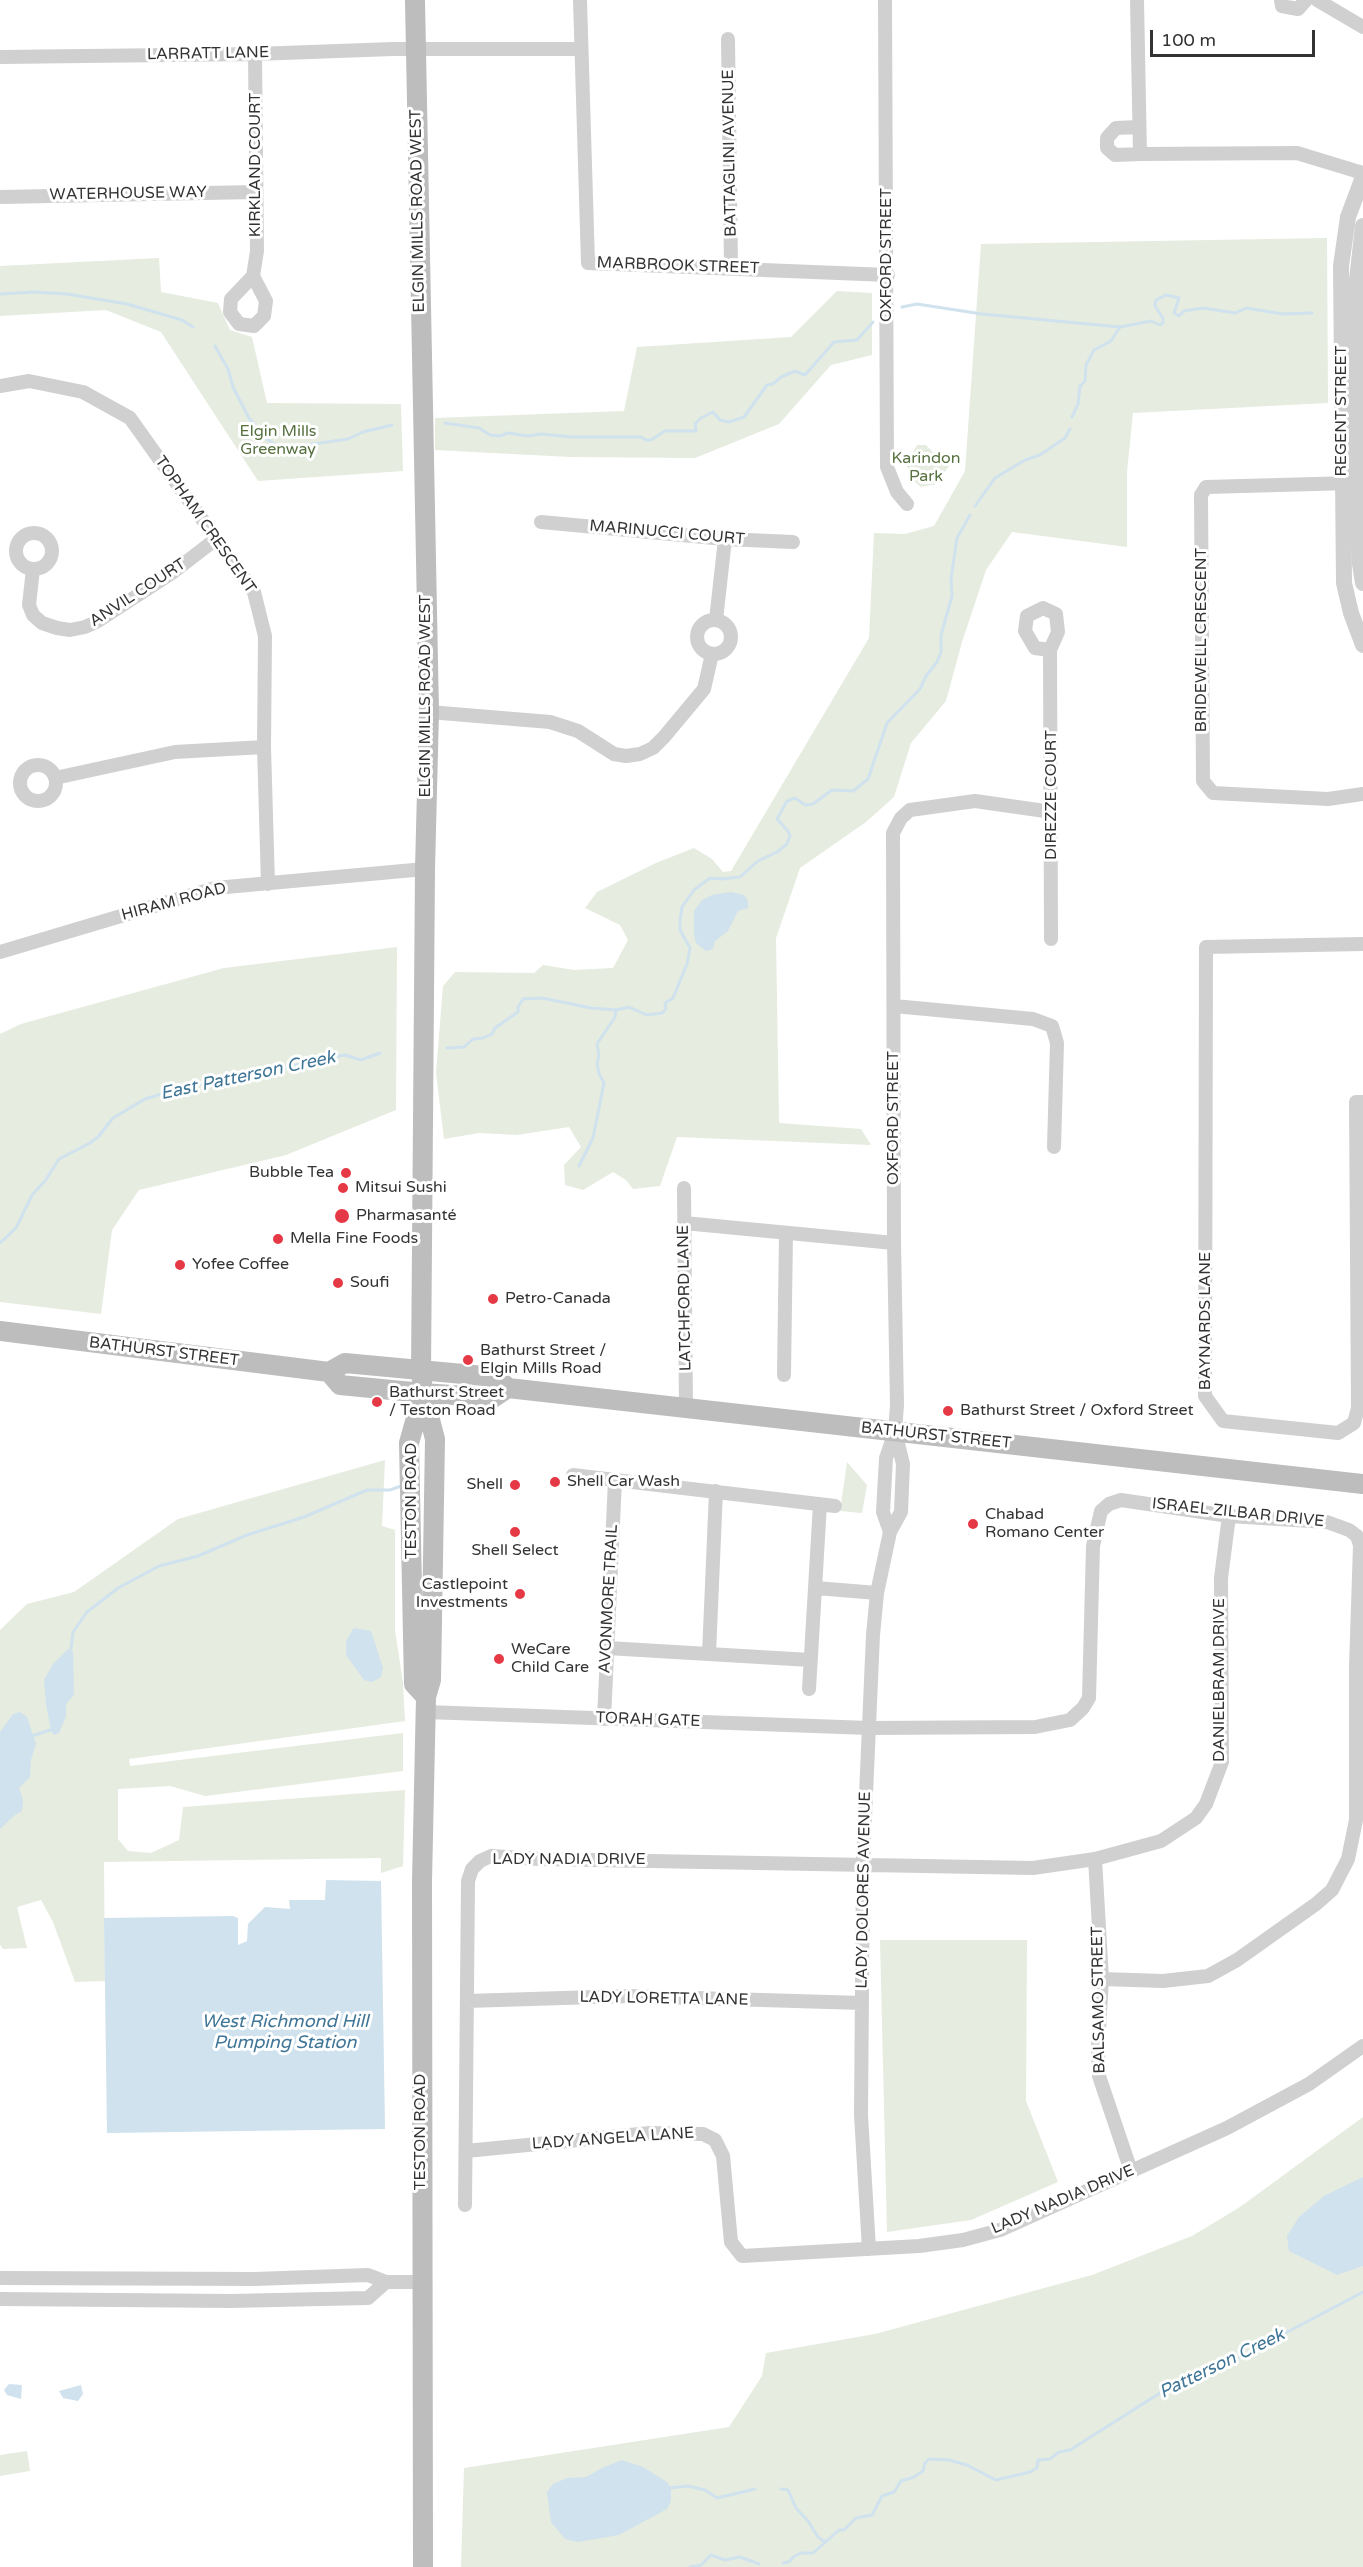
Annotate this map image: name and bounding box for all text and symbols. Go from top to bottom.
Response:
scale bar [1153,18,1318,56]
text: 100 m [1161,29,1216,51]
street label: LARRATT LANE [147,43,269,65]
street label: BATTAGLINI AVENUE [719,69,741,237]
street label: KIRKLAND COURT [246,93,266,237]
street label: ELGIN MILLS ROAD WEST [407,109,429,313]
street label: WATERHOUSE WAY [49,183,207,205]
street label: OXFORD STREET [877,188,897,322]
street label: MARBROOK STREET [596,254,760,278]
street label: REGENT STREET [1332,345,1352,477]
park label: Elgin Mills Greenway [239,422,317,460]
park label: Karindon Park [891,449,961,487]
street label: TOPHAM CRESCENT [150,453,260,597]
street label: MARINUCCI COURT [588,517,746,549]
street label: BRIDEWELL CRESCENT [1192,548,1212,732]
street label: ANVIL COURT [86,555,190,631]
street label: ELGIN MILLS ROAD WEST [416,594,436,798]
street label: DIREZZE COURT [1042,730,1062,860]
street label: HIRAM ROAD [120,879,228,925]
water label: East Patterson Creek [159,1047,337,1105]
street label: OXFORD STREET [884,1051,904,1185]
place label: Bubble Tea [249,1163,334,1183]
marker: Bubble Tea [339,1166,353,1180]
place label: Mitsui Sushi [355,1178,447,1198]
marker: Mitsui Sushi [336,1181,350,1195]
place label: Pharmasanté [356,1206,456,1226]
marker: Pharmasanté [333,1207,351,1225]
street label: LATCHFORD LANE [674,1225,696,1371]
place label: Mella Fine Foods [290,1229,418,1249]
marker: Mella Fine Foods [271,1232,285,1246]
street label: BAYNARDS LANE [1196,1252,1216,1390]
place label: Yofee Coffee [192,1255,289,1275]
marker: Yofee Coffee [173,1258,187,1272]
place label: Soufi [350,1273,390,1293]
marker: Soufi [331,1276,345,1290]
place label: Petro-Canada [505,1289,611,1309]
marker: Petro-Canada [486,1292,500,1306]
street label: BATHURST STREET [88,1333,240,1371]
place label: Bathurst Street / Elgin Mills Road [480,1341,606,1379]
marker: Bathurst Street / Elgin Mills Road [461,1353,475,1367]
place label: Bathurst Street / Teston Road [389,1383,504,1421]
marker: Bathurst Street / Teston Road [370,1395,384,1409]
place label: Bathurst Street / Oxford Street [960,1401,1194,1421]
marker: Bathurst Street / Oxford Street [941,1404,955,1418]
street label: BATHURST STREET [860,1419,1012,1453]
street label: TESTON ROAD [402,1443,422,1559]
place label: Shell Car Wash [567,1472,680,1492]
place label: Shell [467,1475,503,1495]
marker: Shell Car Wash [548,1475,562,1489]
marker: Shell [508,1478,522,1492]
street label: ISRAEL ZILBAR DRIVE [1151,1494,1325,1532]
place label: Chabad Romano Center [985,1505,1104,1543]
marker: Chabad Romano Center [966,1517,980,1531]
street label: AVONMORE TRAIL [596,1524,622,1674]
marker: Shell Select [508,1525,522,1539]
place label: Shell Select [471,1541,559,1561]
place label: Castlepoint Investments [416,1575,508,1613]
marker: Castlepoint Investments [513,1587,527,1601]
street label: DANIELBRAM DRIVE [1210,1598,1230,1762]
place label: WeCare Child Care [511,1640,589,1678]
marker: WeCare Child Care [492,1652,506,1666]
street label: TORAH GATE [595,1709,701,1731]
street label: LADY DOLORES AVENUE [853,1791,875,1989]
street label: LADY NADIA DRIVE [492,1850,646,1870]
street label: BALSAMO STREET [1088,1926,1110,2074]
street label: LADY LORETTA LANE [579,1988,749,2010]
water label: West Richmond Hill Pumping Station [202,2011,368,2054]
street label: TESTON ROAD [411,2074,431,2190]
street label: LADY ANGELA LANE [531,2124,695,2154]
street label: LADY NADIA DRIVE [989,2161,1137,2239]
water label: Patterson Creek [1156,2324,1288,2404]

